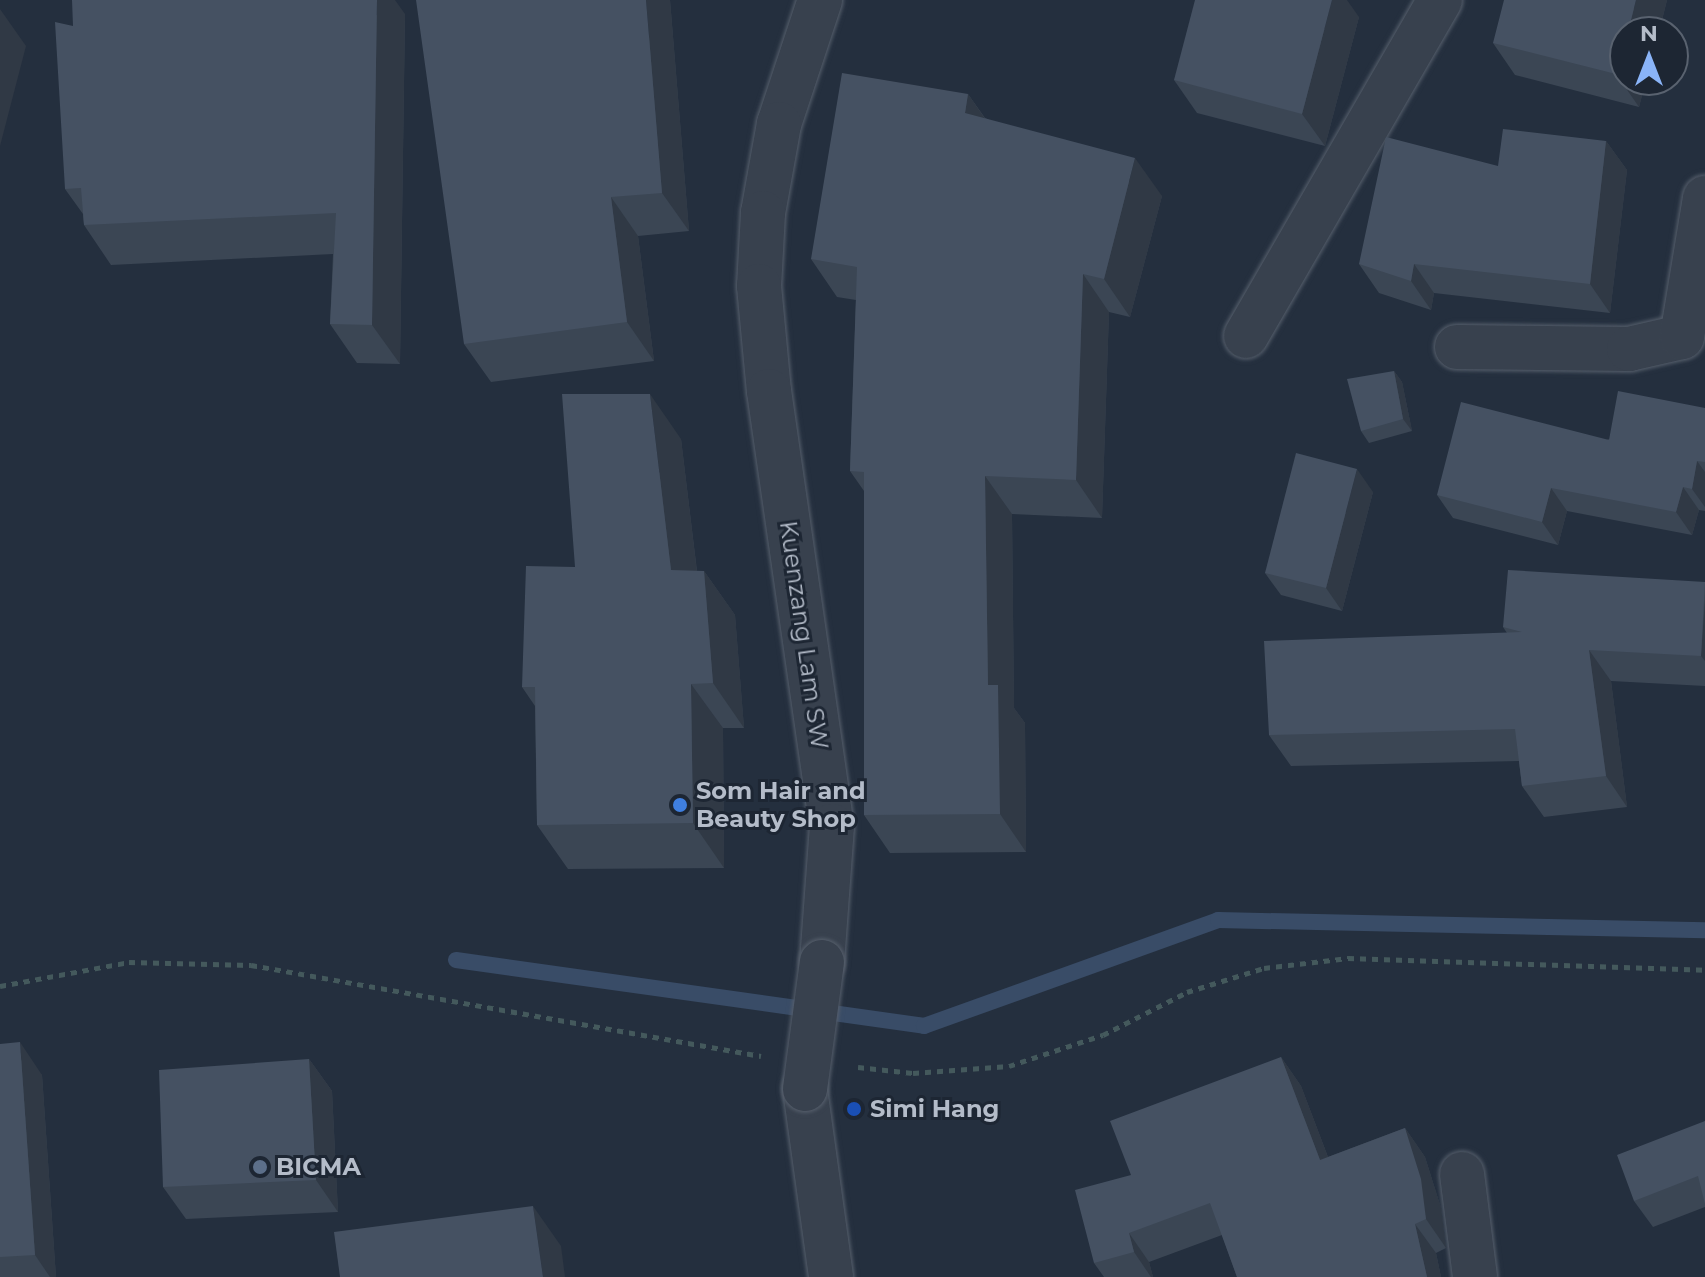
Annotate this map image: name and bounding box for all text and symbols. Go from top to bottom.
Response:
north arrow [1609,16,1689,96]
text: N [1640,20,1658,47]
street label: Kuenzang Lam SW [774,519,834,751]
place label: Som Hair and Beauty Shop [696,777,866,833]
marker: Som Hair and Beauty Shop [671,796,689,814]
place label: Simi Hang [870,1095,999,1123]
marker: Simi Hang [845,1100,863,1118]
place label: BICMA [276,1153,361,1181]
marker: BICMA [251,1158,269,1176]

